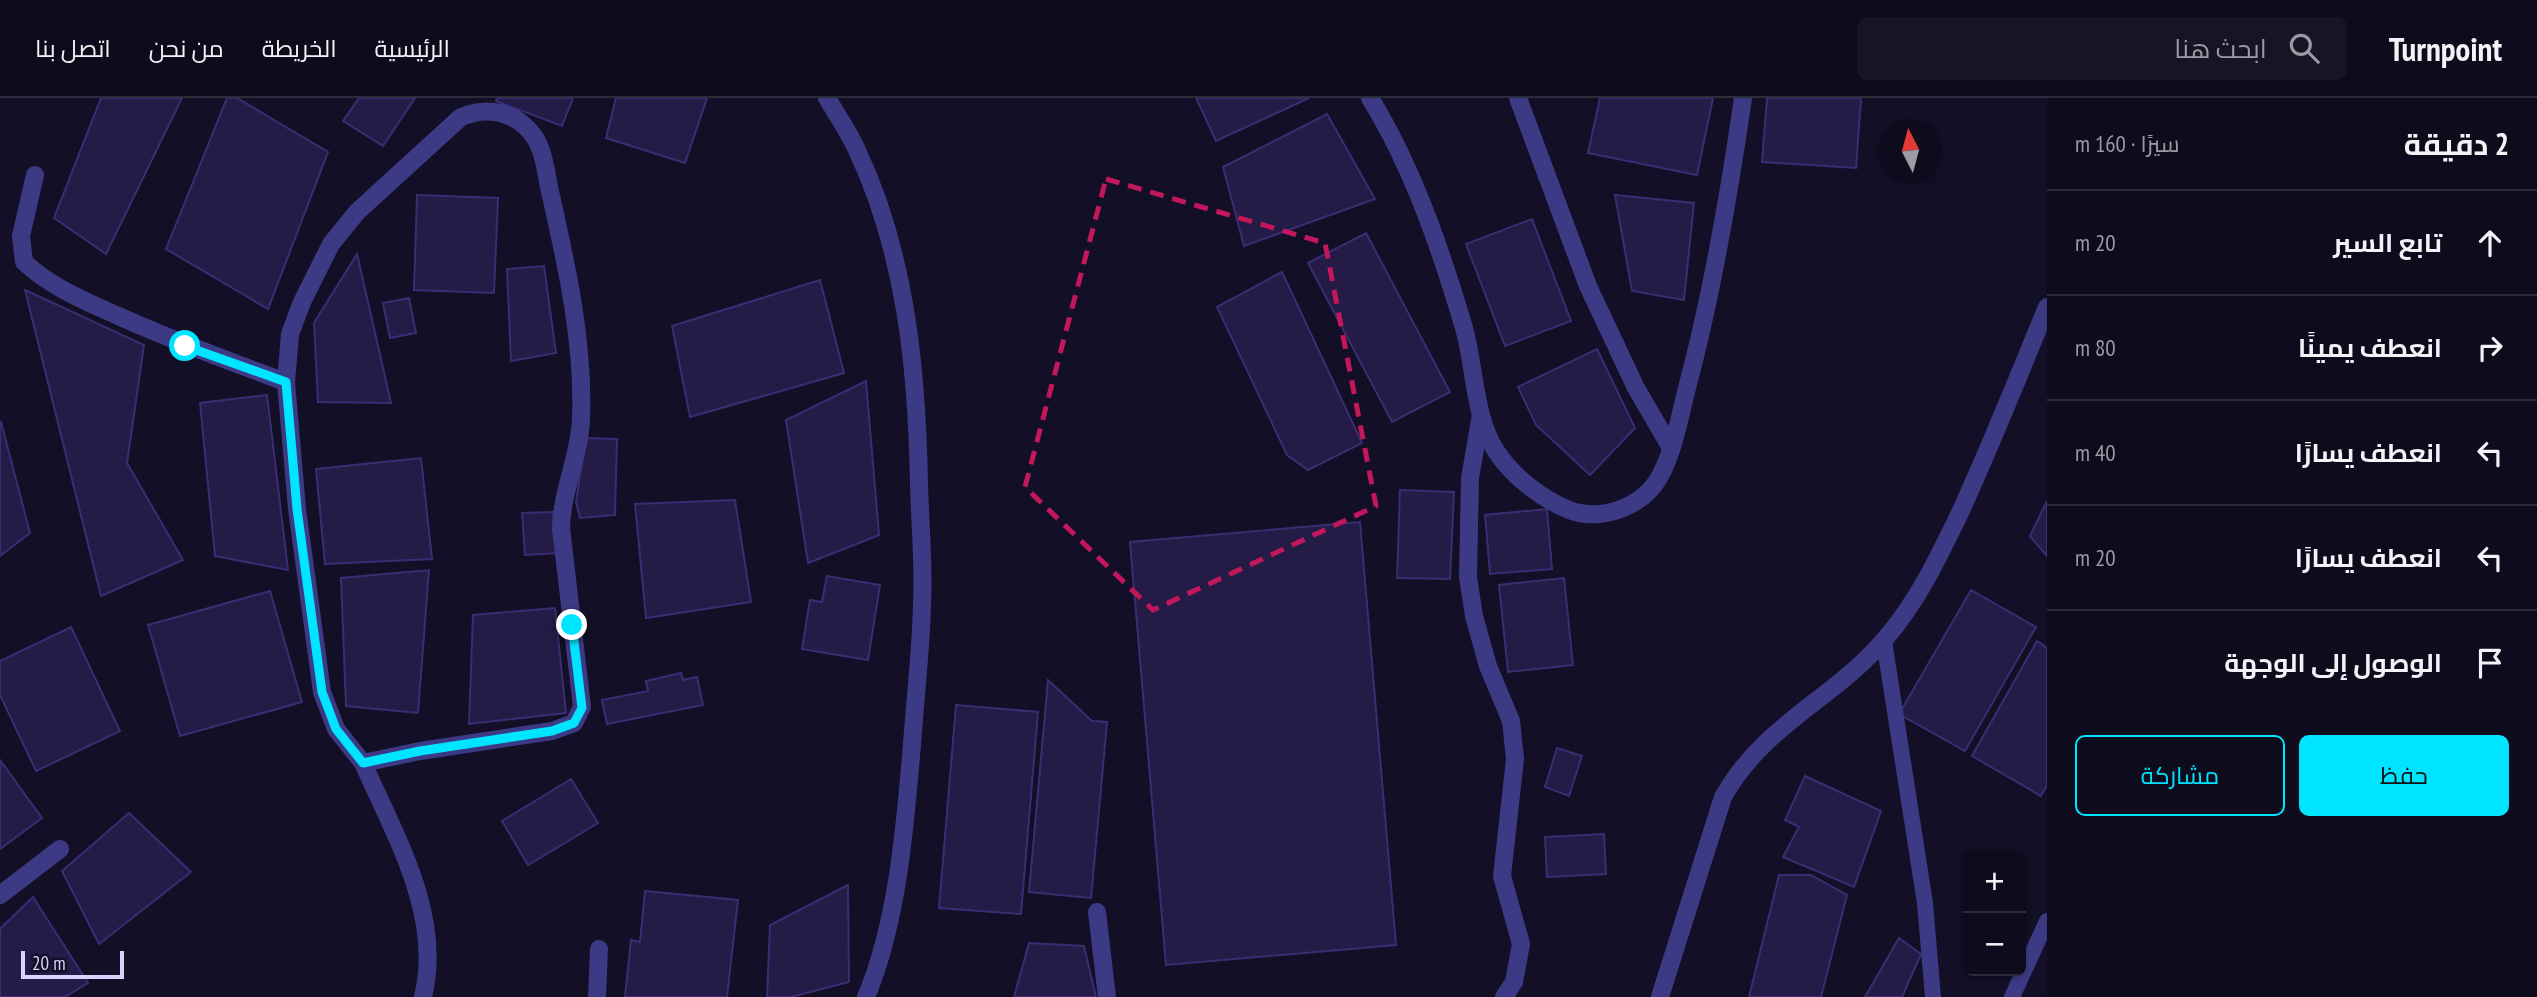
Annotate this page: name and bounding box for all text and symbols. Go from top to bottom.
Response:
search box [1857,17,2347,80]
text: Turnpoint [2389,27,2502,70]
icon: search [2285,29,2323,67]
text: ابحث هنا [2174,32,2267,65]
text: اتصل بنا [35,33,111,64]
text: من نحن [149,33,224,64]
text: الخريطة [262,33,337,64]
text: الرئيسية [375,33,450,64]
north arrow [1879,119,1942,182]
text: 2 دقيقة [2404,124,2509,163]
text: سيرًا · 160 m [2075,129,2179,158]
icon: ahead [2471,224,2509,262]
text: تابع السير [2333,226,2442,259]
text: 20 m [2075,228,2116,257]
icon: right [2471,329,2509,367]
route start [169,330,200,361]
text: انعطف يمينًا [2298,331,2442,364]
text: 80 m [2075,333,2116,362]
icon: left [2471,434,2509,472]
text: انعطف يسارًا [2295,436,2442,469]
text: 40 m [2075,438,2116,467]
icon: left [2471,539,2509,577]
text: انعطف يسارًا [2295,541,2442,574]
text: 20 m [2075,543,2116,572]
route end [556,609,587,640]
icon: arrive [2471,644,2509,682]
text: الوصول إلى الوجهة [2224,646,2442,679]
button: مشاركة [2075,735,2285,816]
button: حفظ [2299,735,2509,816]
map controls [1963,850,2026,976]
button: + [1963,850,2026,913]
button: − [1963,913,2026,976]
scale bar [21,948,124,980]
text: 20 m [32,951,66,975]

